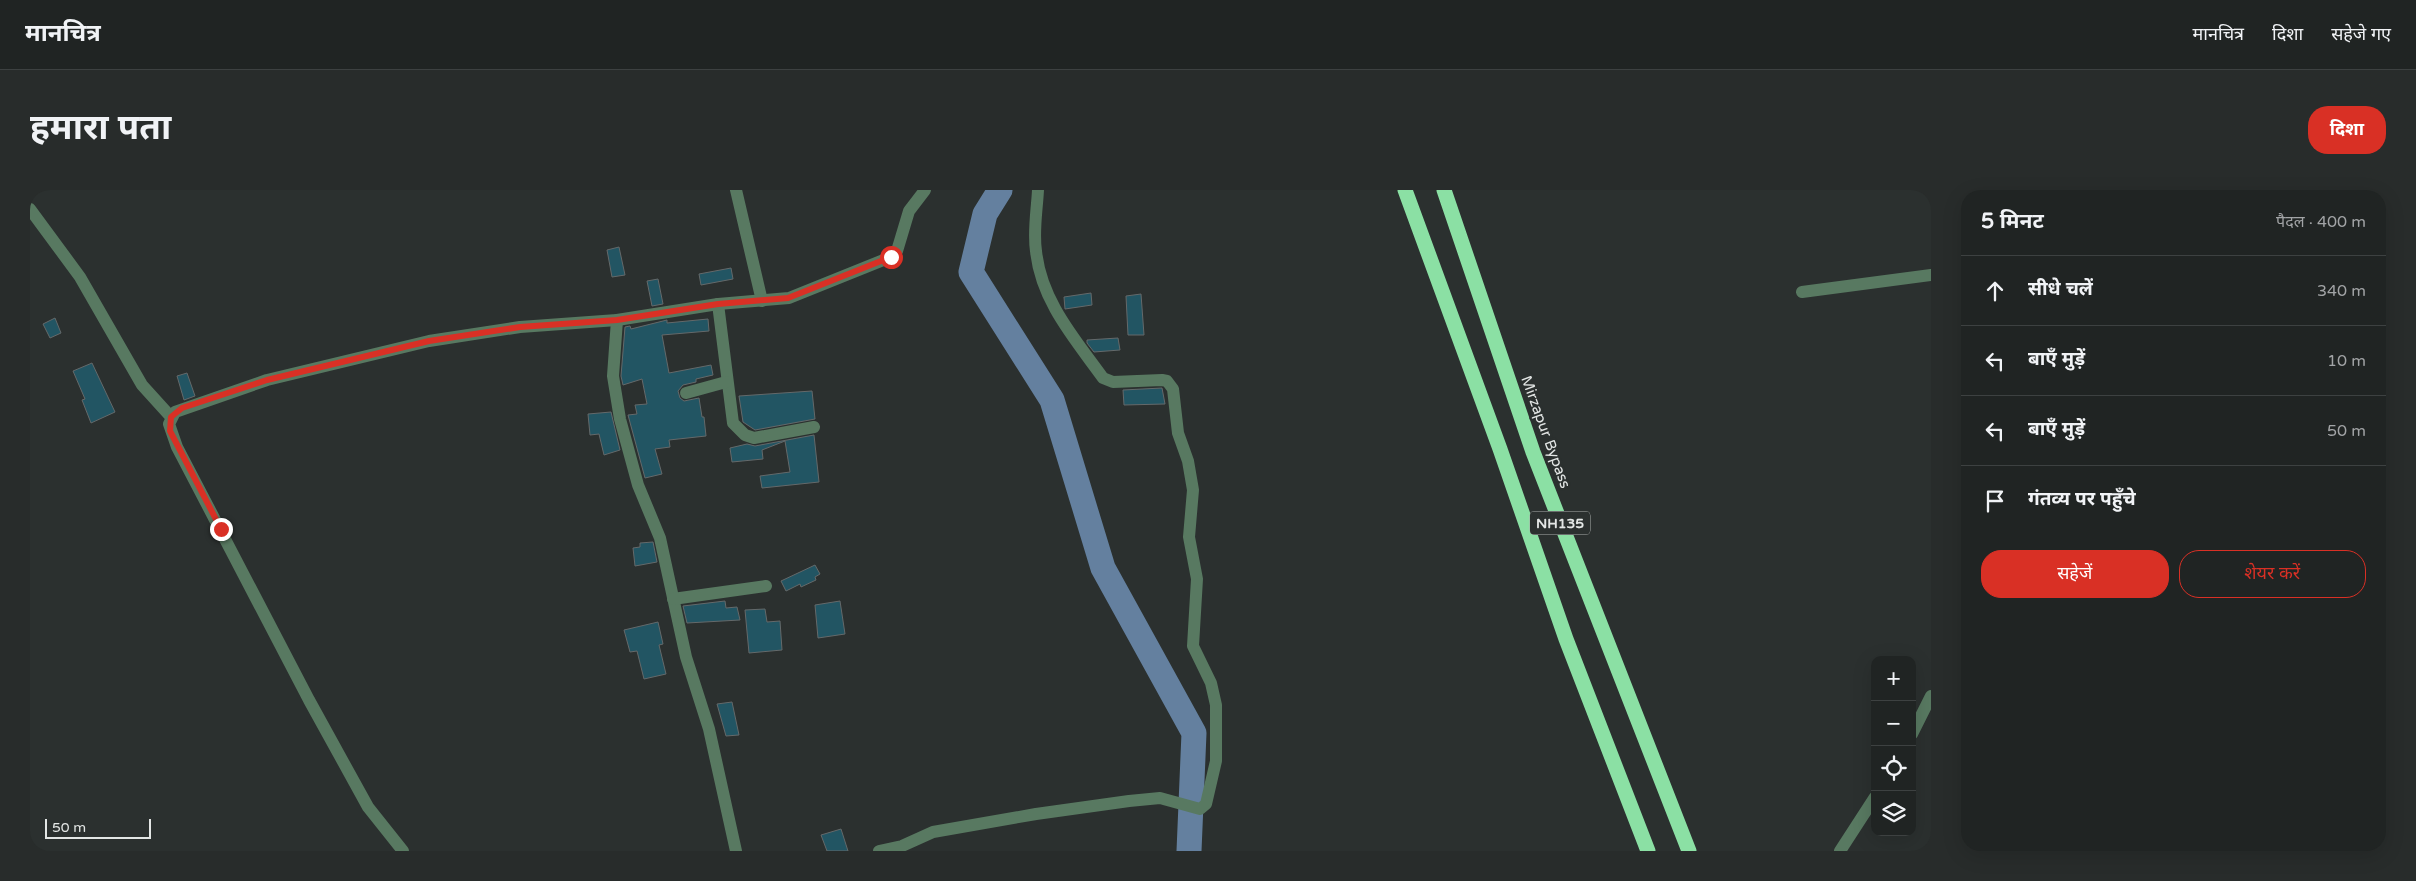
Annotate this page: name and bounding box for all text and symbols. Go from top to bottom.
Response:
text: मानचित्र [25,19,101,48]
text: मानचित्र [2193,23,2244,45]
text: दिशा [2272,23,2303,45]
text: सहेजे गए [2331,23,2391,45]
button: दिशा [2308,106,2386,154]
text: हमारा पता [30,107,171,149]
text: 5 मिनट [1981,209,2044,234]
text: पैदल · 400 m [2276,212,2366,232]
route start [880,246,903,269]
icon: ahead [1981,277,2009,305]
text: सीधे चलें [2028,278,2093,300]
text: 340 m [2317,281,2366,301]
icon: left [1981,347,2009,375]
text: बाएँ मुड़ें [2028,348,2085,370]
text: 10 m [2327,351,2366,371]
street label: Mirzapur Bypass [1517,373,1575,491]
icon: left [1981,417,2009,445]
text: बाएँ मुड़ें [2028,418,2085,440]
text: 50 m [2327,421,2366,441]
icon: arrive [1981,487,2009,515]
text: गंतव्य पर पहुँचे [2028,488,2136,510]
road number: NH135 [1530,512,1590,534]
route end [210,518,233,541]
button: सहेजें [1981,550,2169,598]
button: शेयर करें [2179,550,2366,598]
map controls [1871,656,1916,836]
button: + [1871,656,1916,701]
button: − [1871,701,1916,746]
button: locate [1871,746,1916,791]
button: layers [1871,791,1916,836]
scale bar [45,816,151,839]
text: 50 m [52,819,86,836]

